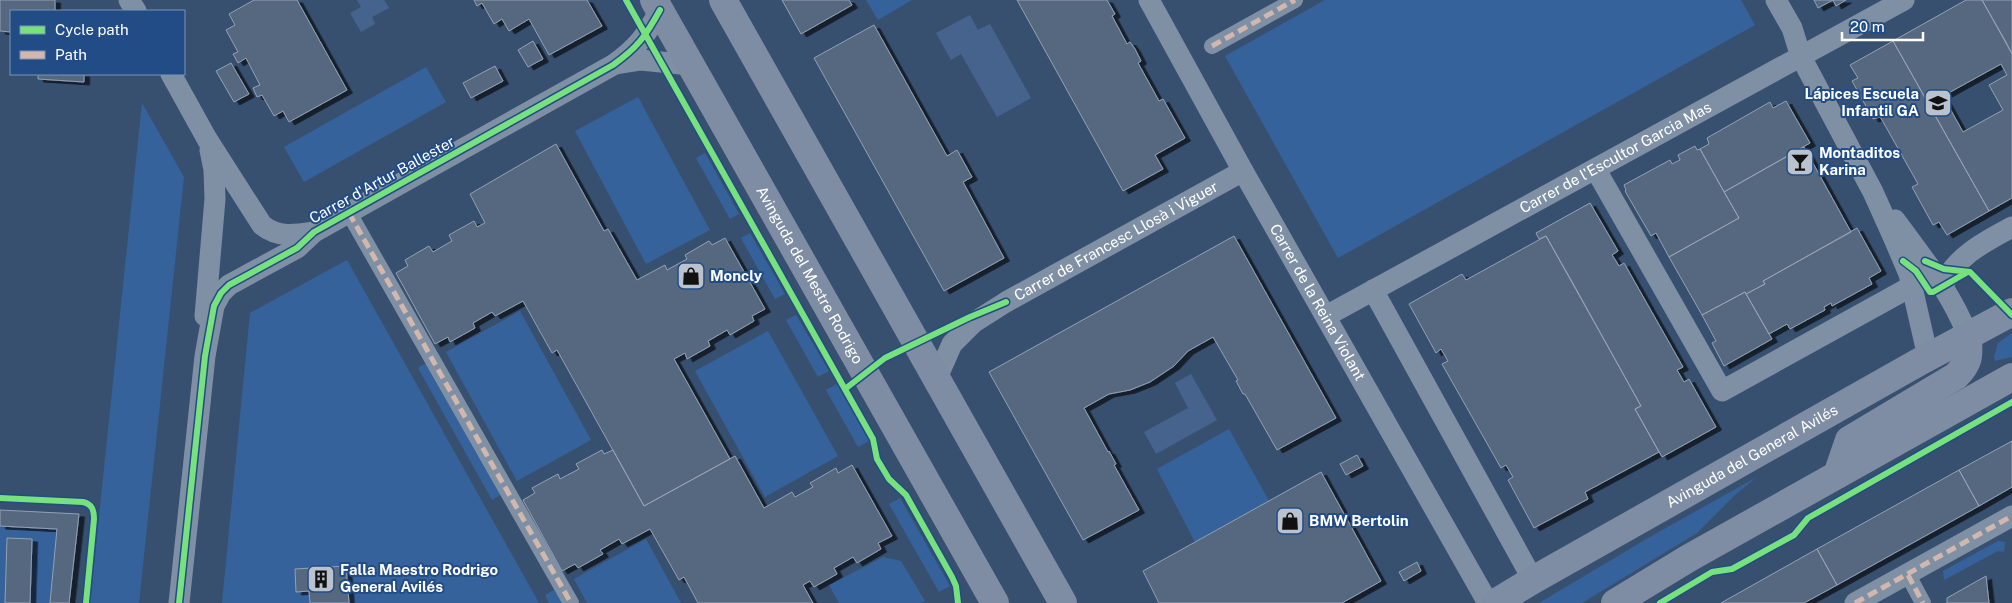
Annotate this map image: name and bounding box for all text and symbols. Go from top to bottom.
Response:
legend [10,10,185,75]
scale bar [1842,10,1923,42]
text: 20 m [1850,18,1885,35]
text: Cycle path [55,21,129,38]
text: Path [55,46,87,63]
place label: Lápices Escuela Infantil GA [1804,85,1919,119]
school or university icon: Lápices Escuela Infantil GA [1923,88,1953,118]
street label: Carrer de l'Escultor Garcia Mas [1517,98,1714,216]
street label: Carrer d'Artur Ballester [306,132,458,227]
place label: Montaditos Karina [1819,144,1900,178]
bar icon: Montaditos Karina [1785,147,1815,177]
street label: Carrer de Francesc Llosà i Viguer [1011,178,1221,304]
street label: Avinguda del Mestre Rodrigo [753,183,867,367]
street label: Carrer de la Reina Violant [1267,221,1369,383]
shop icon: Moncly [676,261,706,291]
place label: Moncly [710,267,763,284]
street label: Avinguda del General Avilés [1663,401,1841,511]
shop icon: BMW Bertolin [1275,506,1305,536]
place label: BMW Bertolin [1309,512,1409,529]
place label: Falla Maestro Rodrigo General Avilés [340,561,498,595]
building icon: Falla Maestro Rodrigo General Avilés [306,564,336,594]

